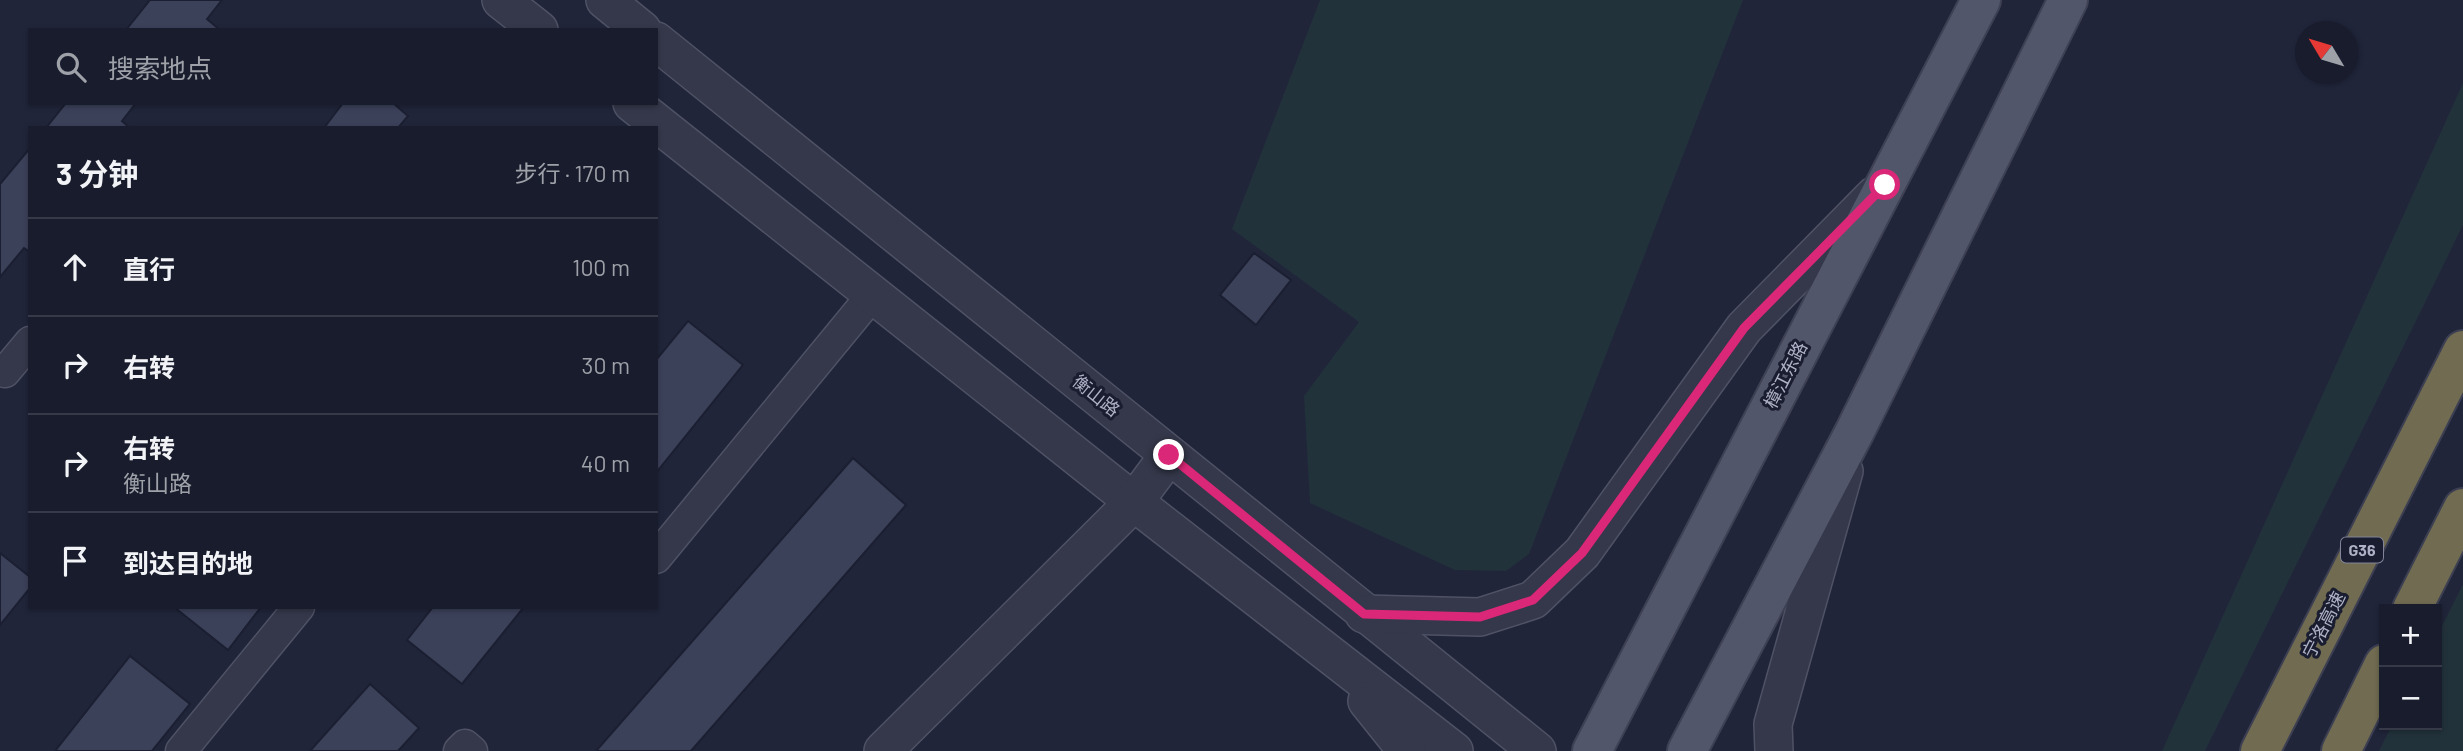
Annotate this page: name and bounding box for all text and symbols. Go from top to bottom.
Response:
north arrow [2295,21,2358,84]
search box [28,28,658,105]
icon: search [52,48,90,86]
text: 搜索地点 [108,52,212,83]
text: 3 分钟 [56,155,138,191]
text: 步行 · 170 m [514,159,630,187]
route start [1869,169,1900,200]
icon: ahead [56,248,94,286]
text: 直行 [123,253,175,284]
text: 100 m [572,253,630,281]
street label: 樟江东路 [1759,337,1811,412]
icon: right [56,346,94,384]
text: 右转 [123,351,175,382]
text: 30 m [582,351,630,379]
street label: 衡山路 [1069,370,1125,421]
text: 右转 [123,432,175,463]
route end [1153,439,1184,470]
icon: right [56,444,94,482]
text: 40 m [581,449,630,477]
text: 衡山路 [123,469,192,497]
road number: G36 [2341,538,2383,562]
icon: arrive [56,542,94,580]
text: 到达目的地 [123,547,253,578]
street label: 宁洛高速 [2297,587,2349,662]
map controls [2379,604,2442,730]
button: + [2379,604,2442,667]
button: − [2379,667,2442,730]

